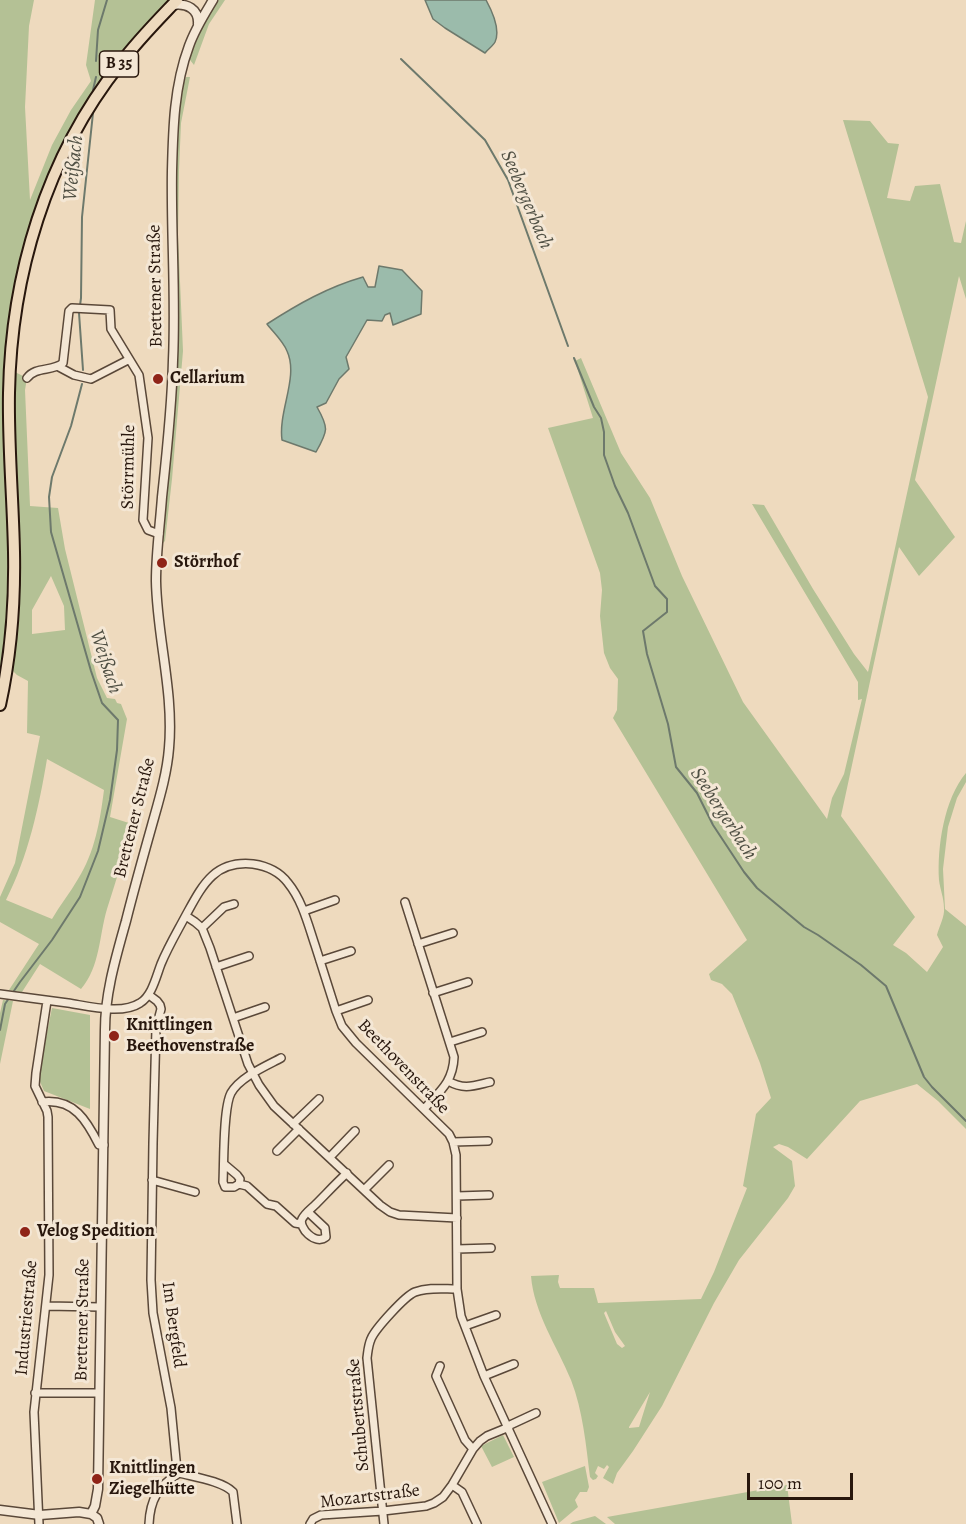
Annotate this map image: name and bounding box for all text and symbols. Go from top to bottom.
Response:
road number: B 35 [100,51,138,77]
water label: Weißach [59,134,89,202]
water label: Seebergerbach [494,147,558,253]
street label: Brettener Straße [144,224,168,348]
place label: Cellarium [170,368,245,390]
marker: Cellarium [151,372,165,386]
street label: Störrmühle [117,424,141,510]
place label: Störrhof [174,552,239,574]
marker: Störrhof [155,556,169,570]
water label: Weißach [83,627,127,697]
street label: Brettener Straße [110,756,160,880]
water label: Seebergerbach [684,763,762,865]
place label: Knittlingen Beethovenstraße [126,1015,254,1058]
street label: Beethovenstraße [352,1015,454,1119]
marker: Knittlingen Beethovenstraße [107,1029,121,1043]
place label: Velog Spedition [37,1221,155,1243]
marker: Velog Spedition [18,1225,32,1239]
street label: Brettener Straße [71,1258,95,1382]
street label: Industriestraße [11,1259,43,1377]
street label: Im Bergfeld [156,1280,190,1370]
street label: Schubertstraße [343,1358,375,1472]
place label: Knittlingen Ziegelhütte [109,1458,196,1500]
scale bar [750,1461,856,1499]
text: 100 m [758,1471,802,1495]
marker: Knittlingen Ziegelhütte [90,1472,104,1486]
street label: Mozartstraße [319,1480,421,1514]

